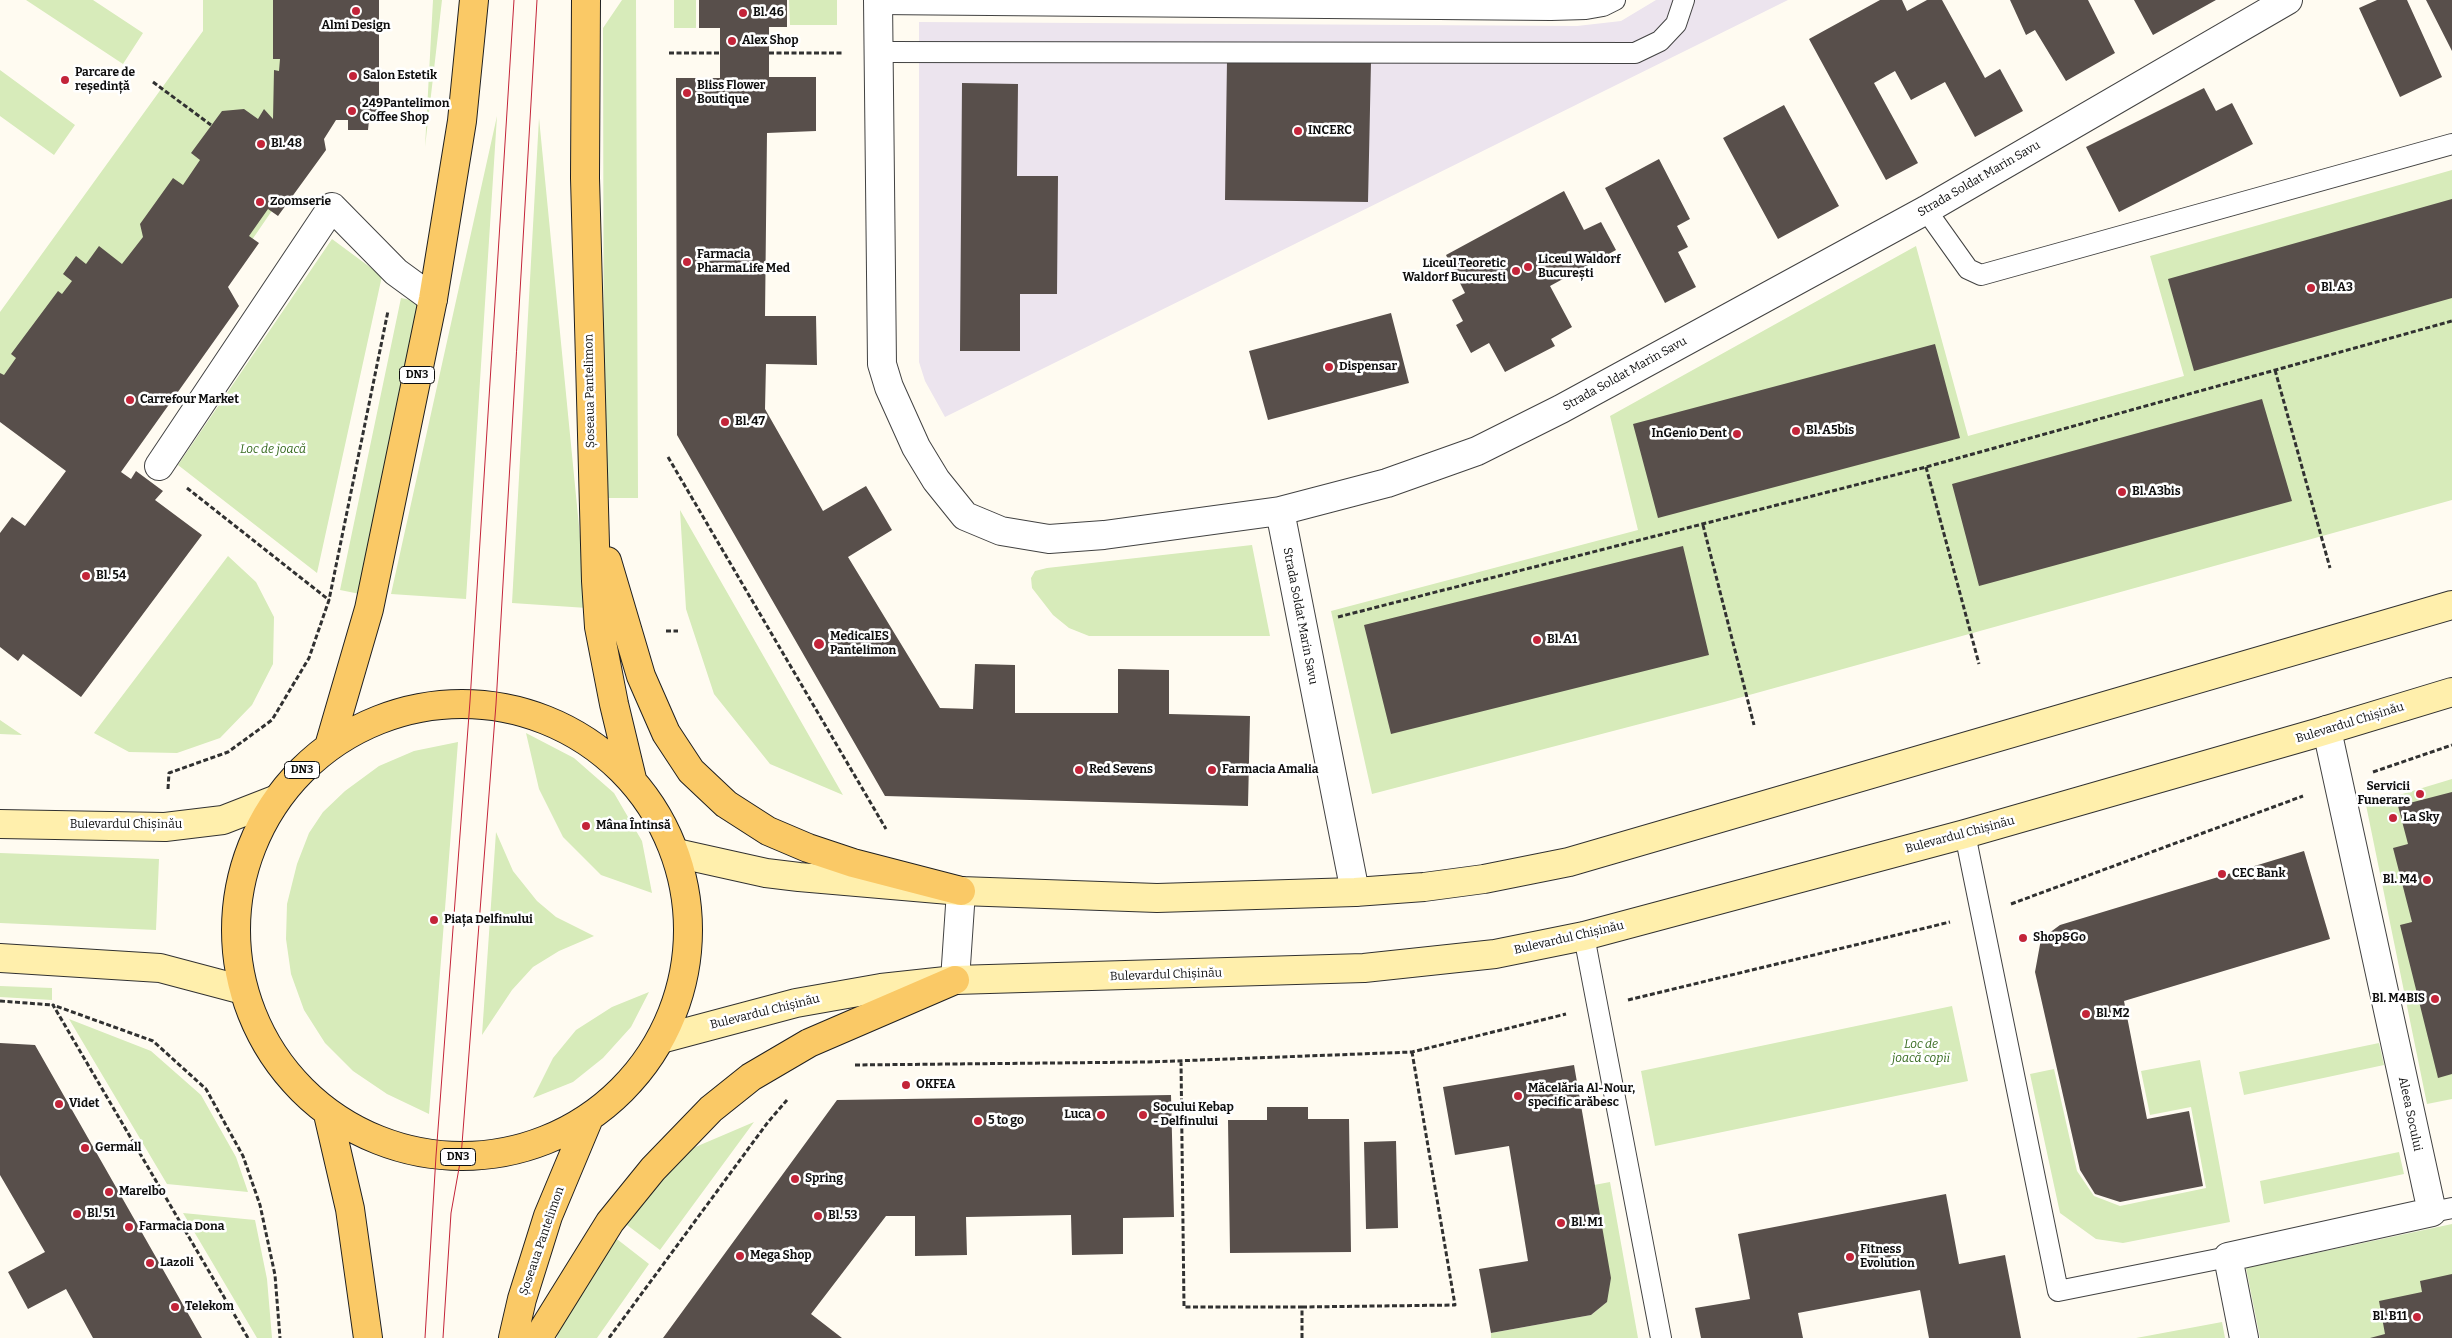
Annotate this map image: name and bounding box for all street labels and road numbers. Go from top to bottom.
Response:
street label: Strada Soldat Marin Savu [1915,138,2043,220]
street label: Șoseaua Pantelimon [582,334,598,448]
street label: Strada Soldat Marin Savu [1561,334,1689,414]
road number: DN3 [400,366,434,384]
street label: Strada Soldat Marin Savu [1280,546,1320,686]
street label: Bulevardul Chișinău [2294,700,2406,746]
road number: DN3 [284,762,320,778]
street label: Bulevardul Chișinău [1904,814,2016,856]
street label: Bulevardul Chișinău [70,818,182,832]
street label: Bulevardul Chișinău [1513,918,1625,958]
street label: Bulevardul Chișinău [1110,966,1222,984]
street label: Bulevardul Chișinău [709,991,821,1033]
street label: Aleea Socului [2395,1075,2425,1153]
road number: DN3 [440,1148,476,1166]
street label: Șoseaua Pantelimon [517,1185,567,1297]

